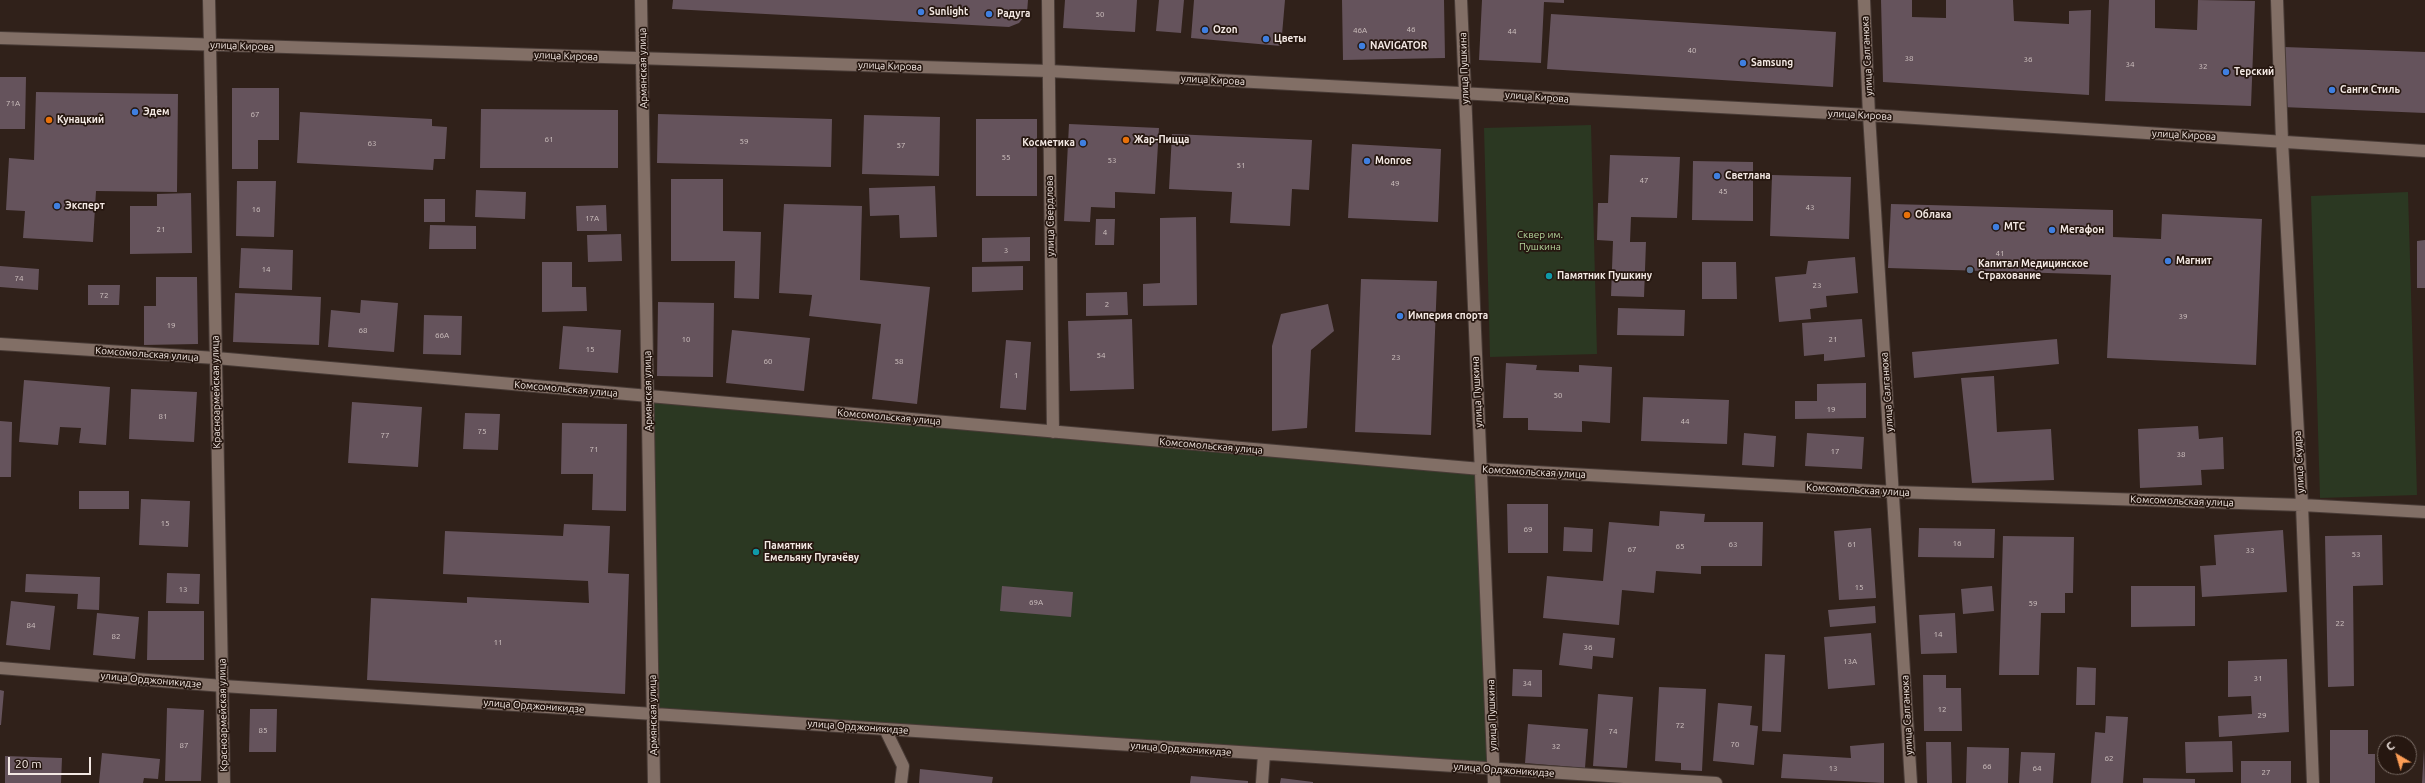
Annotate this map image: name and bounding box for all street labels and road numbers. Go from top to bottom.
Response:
street label: улица Салганюка [1859,16,1875,96]
street label: Армянская улица [636,27,650,109]
street label: улица Пушкина [1457,32,1471,104]
street label: улица Кирова [210,39,274,53]
street label: улица Кирова [534,49,598,63]
street label: улица Кирова [858,59,922,73]
street label: улица Кирова [1181,72,1245,88]
street label: улица Кирова [1505,89,1569,105]
street label: улица Кирова [1828,107,1892,123]
street label: улица Кирова [2152,127,2216,143]
street label: улица Свердлова [1043,175,1057,257]
street label: Красноармейская улица [209,335,223,449]
street label: Комсомольская улица [95,344,199,364]
street label: Армянская улица [641,350,655,432]
street label: улица Салганюка [1878,352,1896,432]
street label: улица Пушкина [1469,356,1485,428]
street label: Комсомольская улица [514,379,618,399]
street label: Комсомольская улица [837,407,941,427]
street label: улица Скудра [2291,430,2307,494]
street label: Комсомольская улица [1159,436,1263,456]
street label: Комсомольская улица [1482,463,1586,481]
street label: Комсомольская улица [1806,481,1910,499]
street label: Комсомольская улица [2130,493,2234,509]
street label: Красноармейская улица [216,658,230,772]
street label: улица Орджоникидзе [100,670,202,690]
street label: Армянская улица [646,674,660,756]
street label: улица Салганюка [1899,675,1915,755]
street label: улица Пушкина [1485,679,1499,751]
street label: улица Орджоникидзе [483,696,585,716]
street label: улица Орджоникидзе [807,717,909,737]
street label: улица Орджоникидзе [1130,739,1232,759]
street label: улица Орджоникидзе [1453,760,1555,780]

